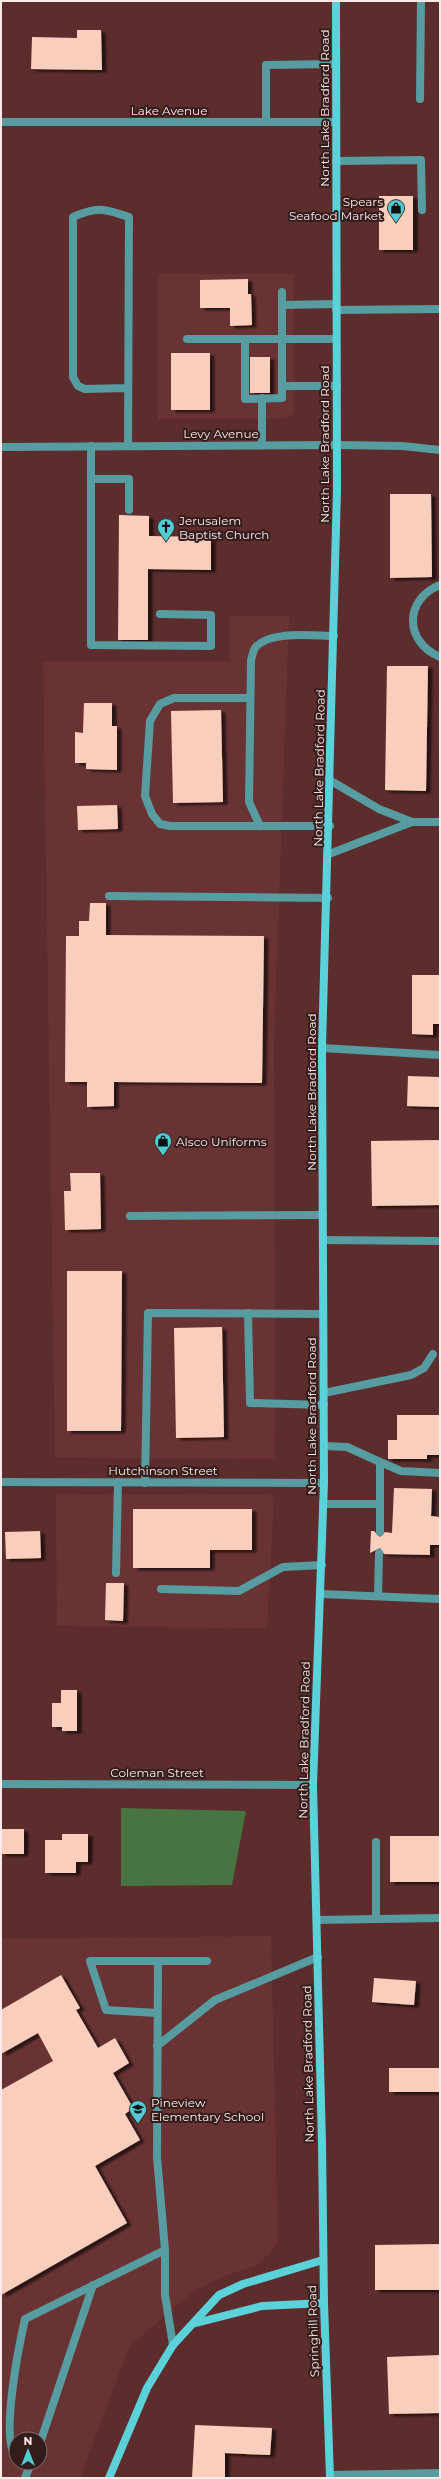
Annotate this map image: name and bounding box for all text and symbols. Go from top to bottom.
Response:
street label: North Lake Bradford Road [317,29,332,187]
street label: Lake Avenue [131,103,207,118]
place label: Spears Seafood Market [289,194,383,223]
shop icon: Spears Seafood Market [386,198,406,223]
street label: North Lake Bradford Road [317,365,332,523]
street label: Levy Avenue [183,426,259,441]
place label: Jerusalem Baptist Church [178,513,269,542]
church icon: Jerusalem Baptist Church [156,517,176,542]
street label: North Lake Bradford Road [310,689,328,847]
street label: North Lake Bradford Road [304,1013,319,1171]
shop icon: Alsco Uniforms [153,1131,173,1156]
place label: Alsco Uniforms [176,1134,267,1149]
street label: North Lake Bradford Road [304,1337,319,1495]
street label: Hutchinson Street [108,1463,218,1478]
street label: North Lake Bradford Road [295,1661,313,1819]
street label: Coleman Street [110,1765,204,1780]
street label: North Lake Bradford Road [299,1985,317,2143]
place label: Pineview Elementary School [151,2095,264,2124]
school or university icon: Pineview Elementary School [128,2099,148,2124]
street label: Springhill Road [304,2285,322,2377]
north arrow [8,2431,48,2471]
text: N [24,2434,32,2448]

